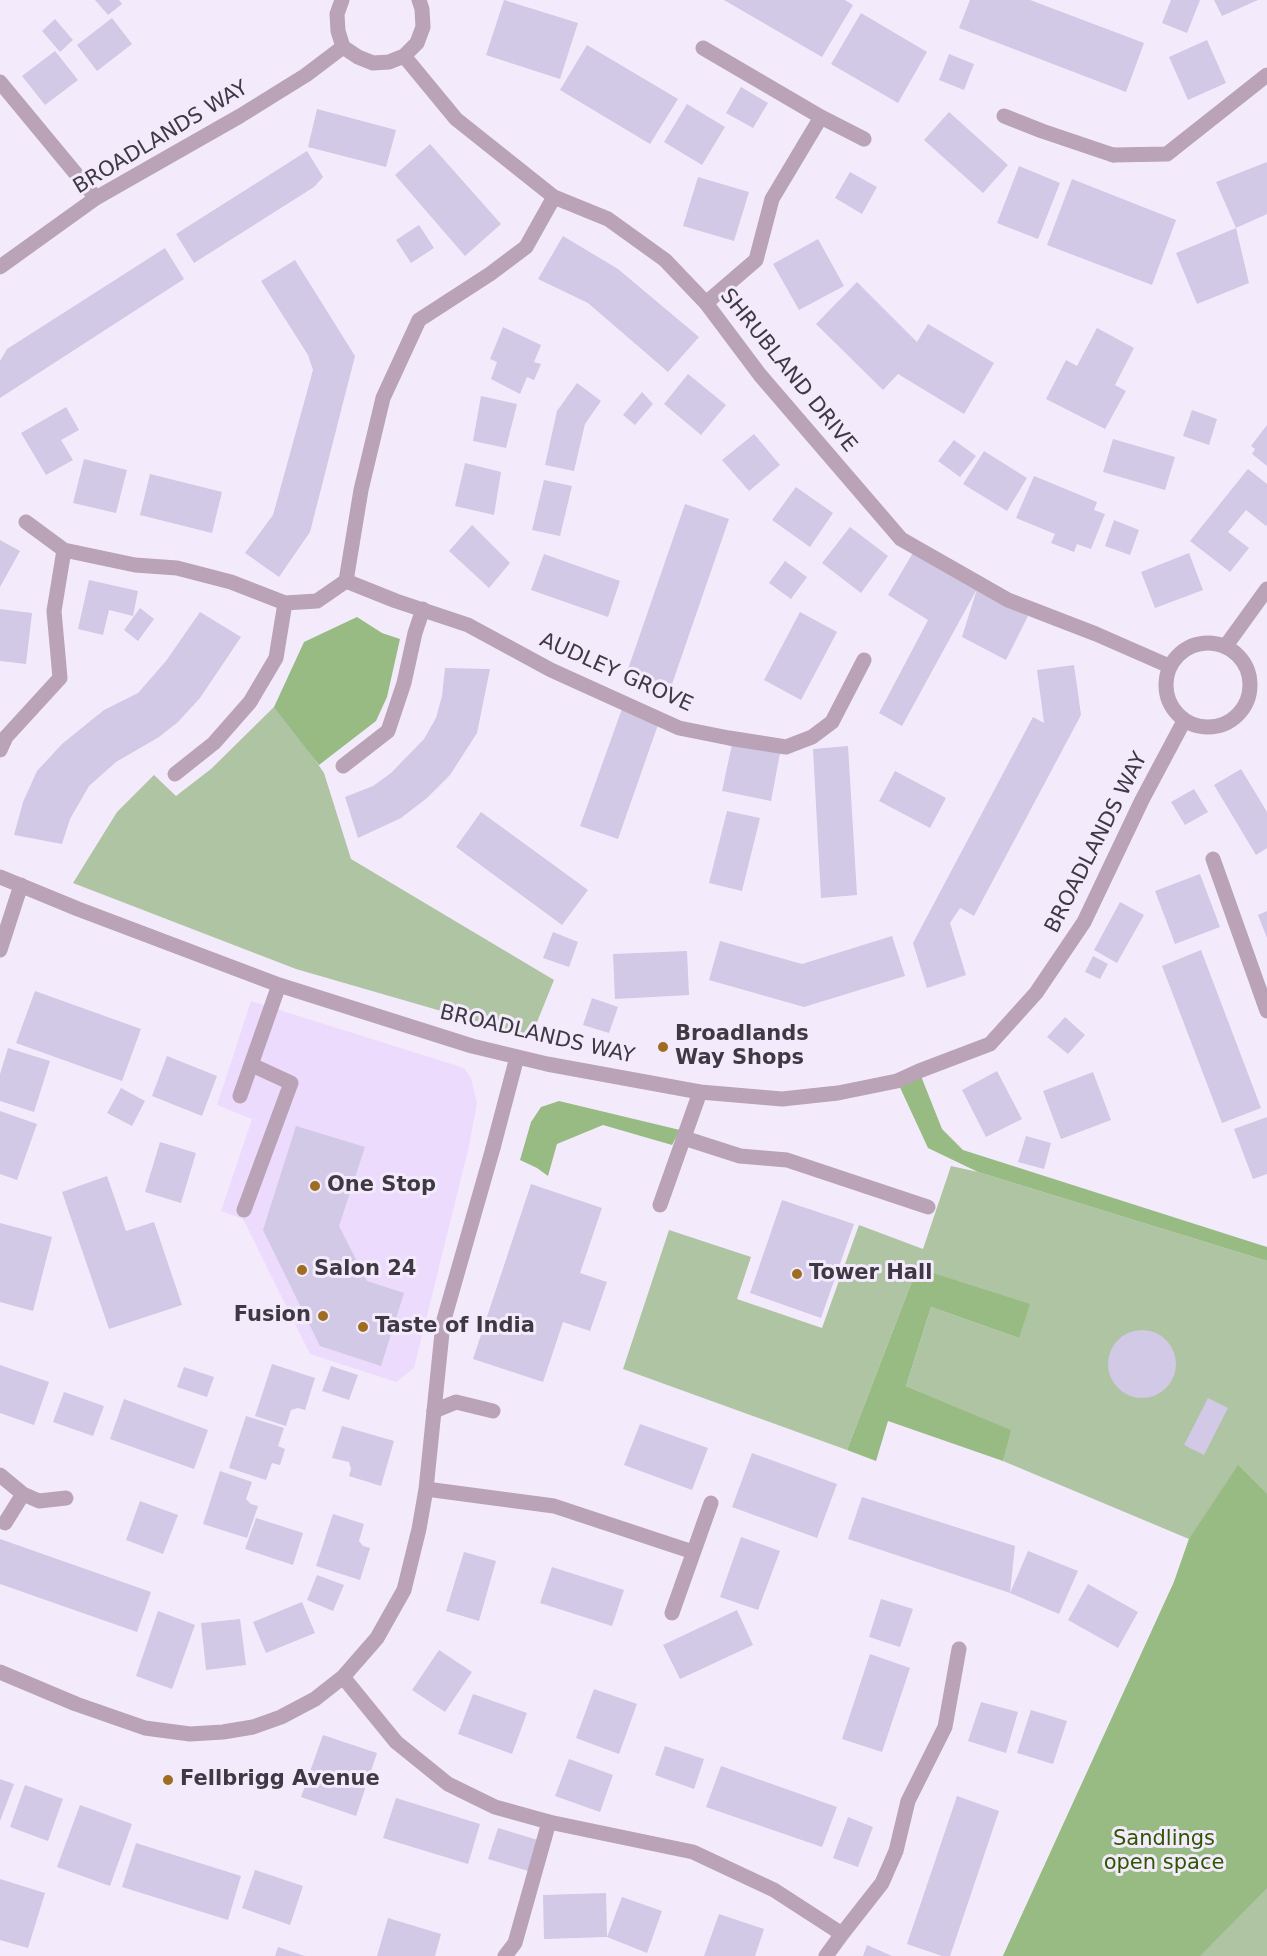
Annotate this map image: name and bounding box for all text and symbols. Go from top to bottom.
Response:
street label: BROADLANDS WAY [69,76,253,200]
street label: SHRUBLAND DRIVE [714,284,862,458]
street label: AUDLEY GROVE [535,628,697,718]
street label: BROADLANDS WAY [1041,748,1153,938]
street label: BROADLANDS WAY [437,1000,637,1070]
place label: Broadlands Way Shops [675,1022,809,1072]
marker: Broadlands Way Shops [656,1040,670,1054]
place label: One Stop [327,1173,436,1199]
marker: One Stop [308,1179,322,1193]
place label: Salon 24 [314,1257,416,1283]
place label: Tower Hall [809,1261,932,1287]
marker: Salon 24 [295,1263,309,1277]
marker: Tower Hall [790,1267,804,1281]
place label: Fusion [234,1303,311,1329]
marker: Fusion [316,1309,330,1323]
place label: Taste of India [375,1314,535,1340]
marker: Taste of India [356,1320,370,1334]
place label: Fellbrigg Avenue [180,1767,380,1793]
marker: Fellbrigg Avenue [161,1773,175,1787]
park label: Sandlings open space [1104,1827,1224,1877]

